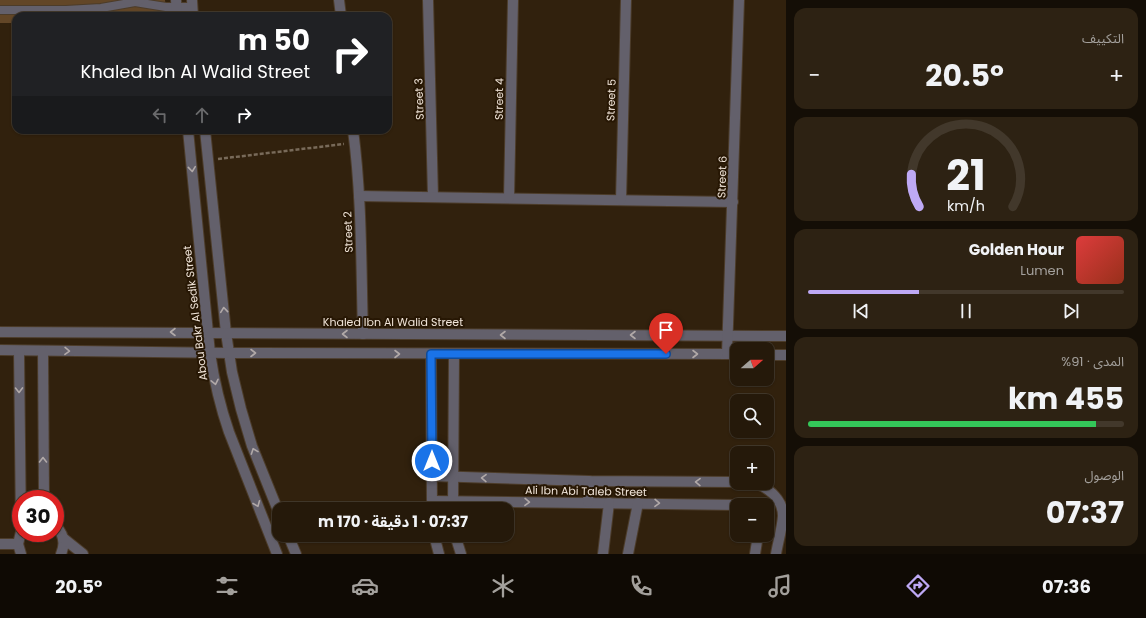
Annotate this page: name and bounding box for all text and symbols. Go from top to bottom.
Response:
text: 50 m [238,21,310,60]
icon: right [324,28,376,80]
text: التكييف [1082,29,1124,48]
text: 20.5° [925,54,1004,97]
text: Khaled Ibn Al Walid Street [80,59,310,84]
text: − [808,60,820,91]
text: + [1109,60,1124,91]
street label: Street 3 [410,78,428,120]
street label: Street 4 [491,78,507,120]
street label: Street 5 [602,79,620,121]
icon: left [149,104,171,126]
icon: ahead [191,104,213,126]
icon: right [233,104,255,126]
text: 21 [946,145,986,204]
street label: Street 6 [713,156,731,198]
one-way arrow [187,166,196,172]
text: km/h [947,195,985,215]
street label: Street 2 [339,211,357,253]
text: Golden Hour [969,239,1064,260]
street label: Abou Bakr Al Sedik Street [179,245,211,381]
text: Lumen [1020,261,1064,280]
icon: previous [850,300,872,322]
icon: pause [955,300,977,322]
icon: next [1060,300,1082,322]
one-way arrow [219,307,228,313]
pin [649,313,683,354]
street label: Khaled Ibn Al Walid Street [323,314,463,330]
icon: arrive [655,319,677,341]
one-way arrow [170,328,176,336]
one-way arrow [342,330,348,338]
one-way arrow [500,331,506,339]
one-way arrow [630,331,636,339]
north arrow [730,342,774,386]
map controls [730,342,774,542]
one-way arrow [64,347,70,355]
one-way arrow [250,349,256,357]
one-way arrow [394,350,400,358]
one-way arrow [692,350,698,358]
text: المدى · 91% [1061,352,1124,371]
text: 455 km [1008,377,1124,420]
one-way arrow [210,378,218,385]
one-way arrow [15,387,24,393]
button: search [730,394,774,438]
position arrow [411,440,453,482]
button: + [730,446,774,490]
one-way arrow [251,447,259,454]
one-way arrow [39,457,47,463]
text: الوصول [1084,466,1124,485]
one-way arrow [481,474,487,482]
one-way arrow [695,478,701,486]
street label: Ali Ibn Abi Taleb Street [525,482,647,500]
speed limit sign: 30 [12,490,64,542]
text: 07:37 [1046,491,1124,534]
one-way arrow [524,498,530,506]
button: − [730,498,774,542]
one-way arrow [654,499,660,508]
one-way arrow [252,500,260,508]
text: 07:37 · 1 دقيقة · 170 m [318,511,468,532]
icon: filters [213,572,241,600]
icon: car [351,572,379,600]
icon: climate [489,572,517,600]
icon: phone [627,572,655,600]
icon: music [766,572,794,600]
icon: directions [904,572,932,600]
text: 20.5° [55,574,102,599]
text: 07:36 [1042,574,1091,599]

